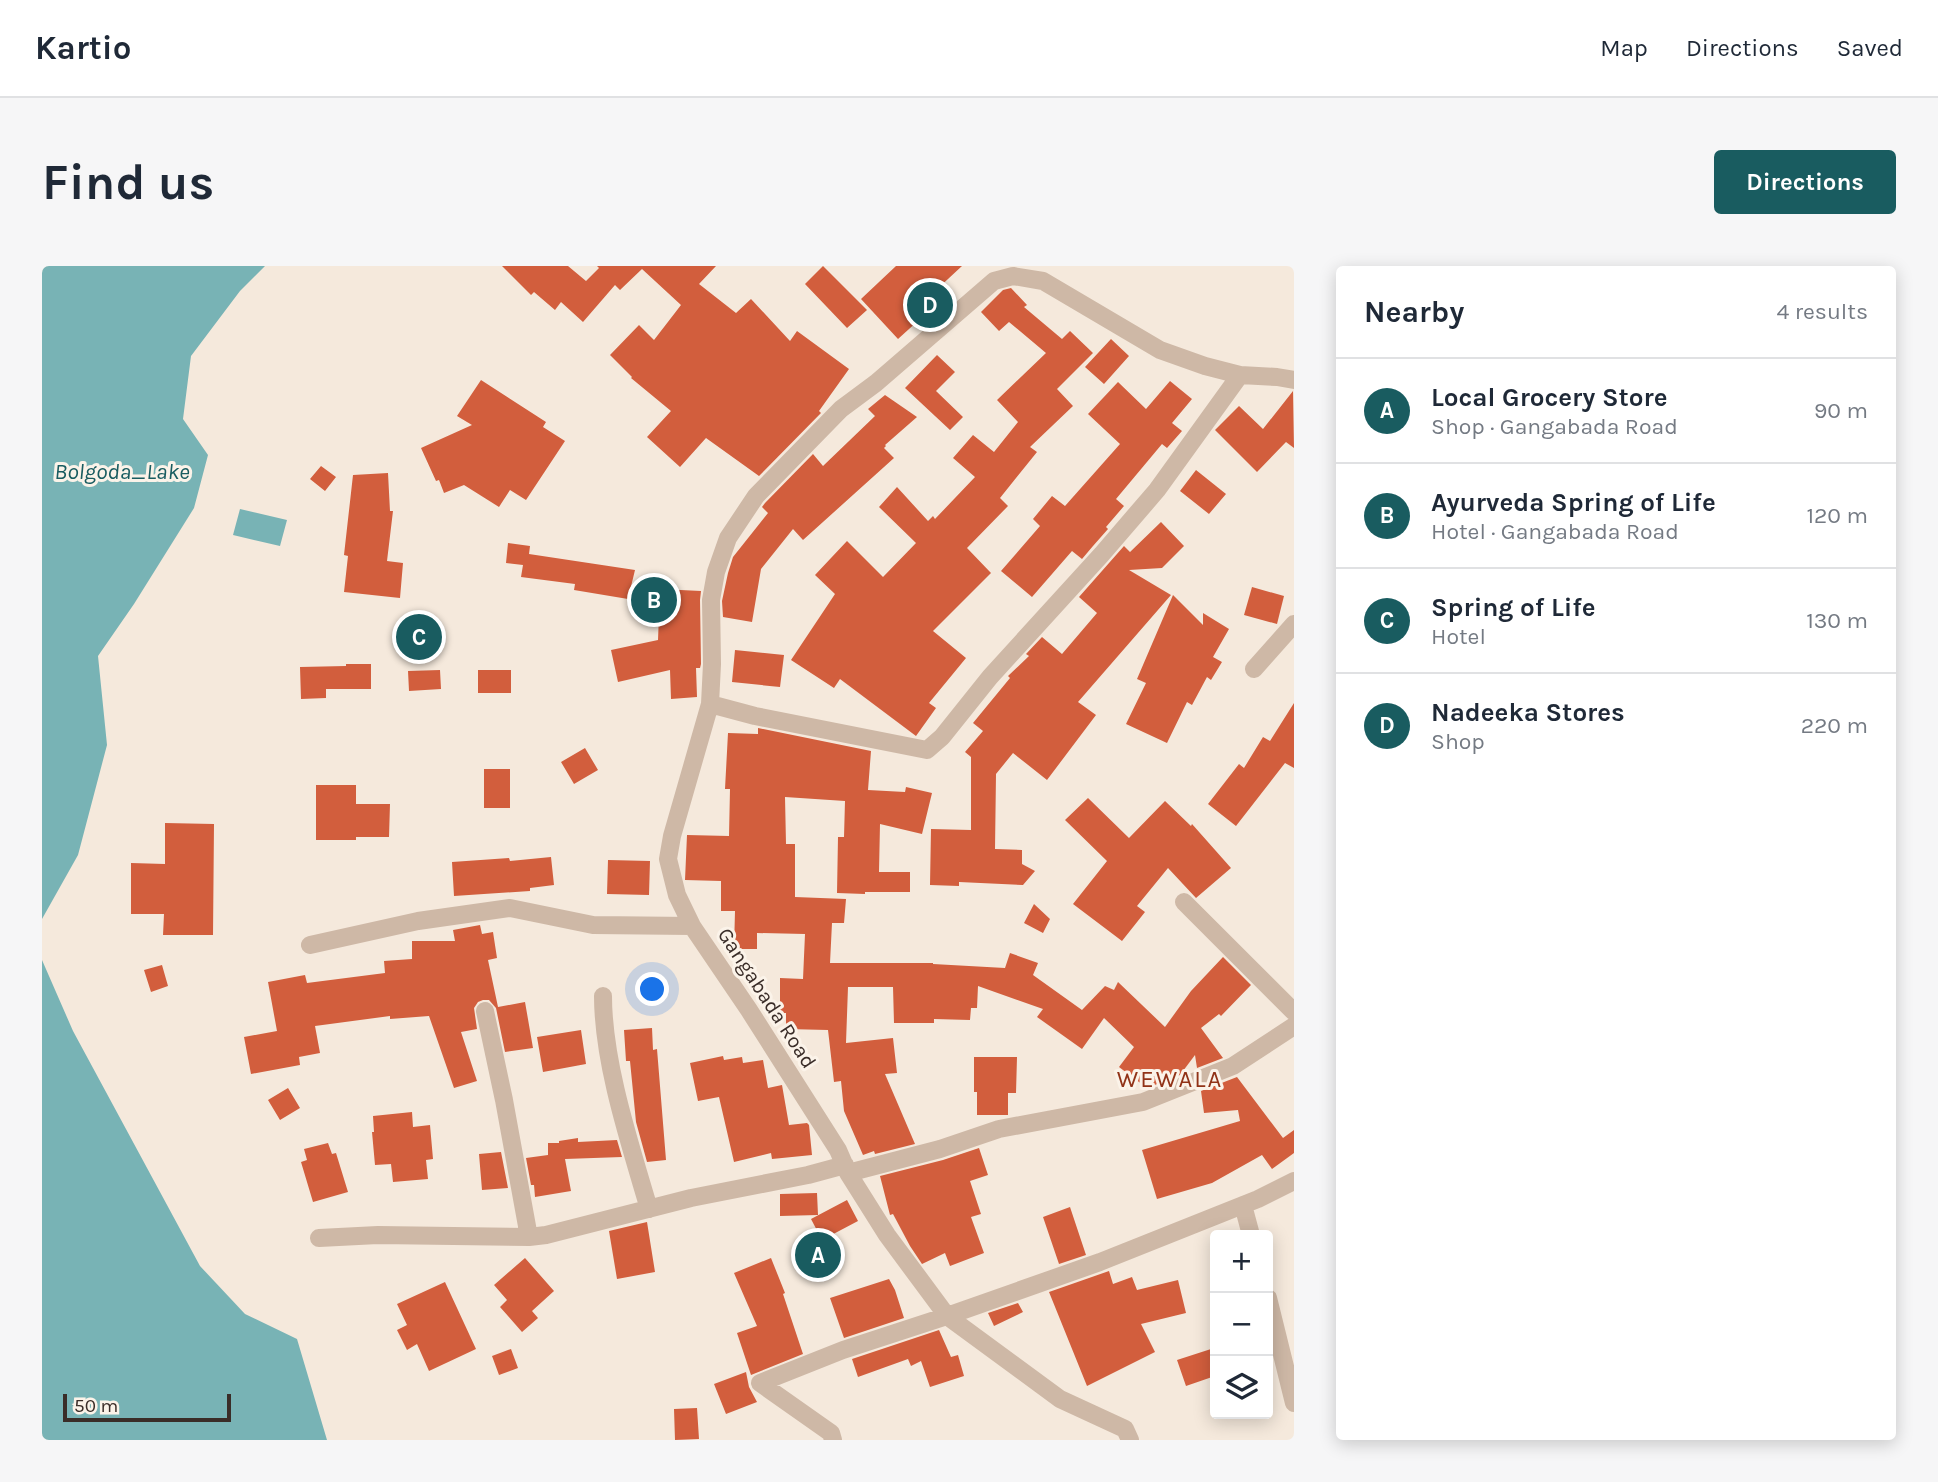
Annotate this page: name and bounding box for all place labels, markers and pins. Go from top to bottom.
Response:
pin: D [907,279,953,331]
pin: B [631,574,677,626]
pin: C [396,611,442,663]
pin: A [795,1229,841,1281]

